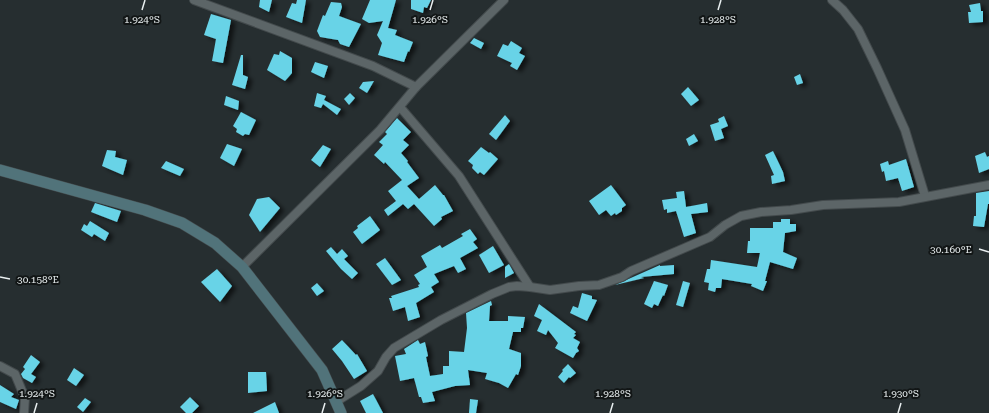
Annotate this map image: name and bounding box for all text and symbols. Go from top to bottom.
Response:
text: 1.924°S [124,14,160,25]
text: 1.926°S [412,14,448,25]
text: 1.928°S [700,14,736,25]
text: 30.160°E [930,244,972,255]
text: 30.158°E [17,274,59,285]
text: 1.924°S [19,388,55,399]
text: 1.926°S [307,388,343,399]
text: 1.928°S [595,388,631,399]
text: 1.930°S [883,388,919,399]

